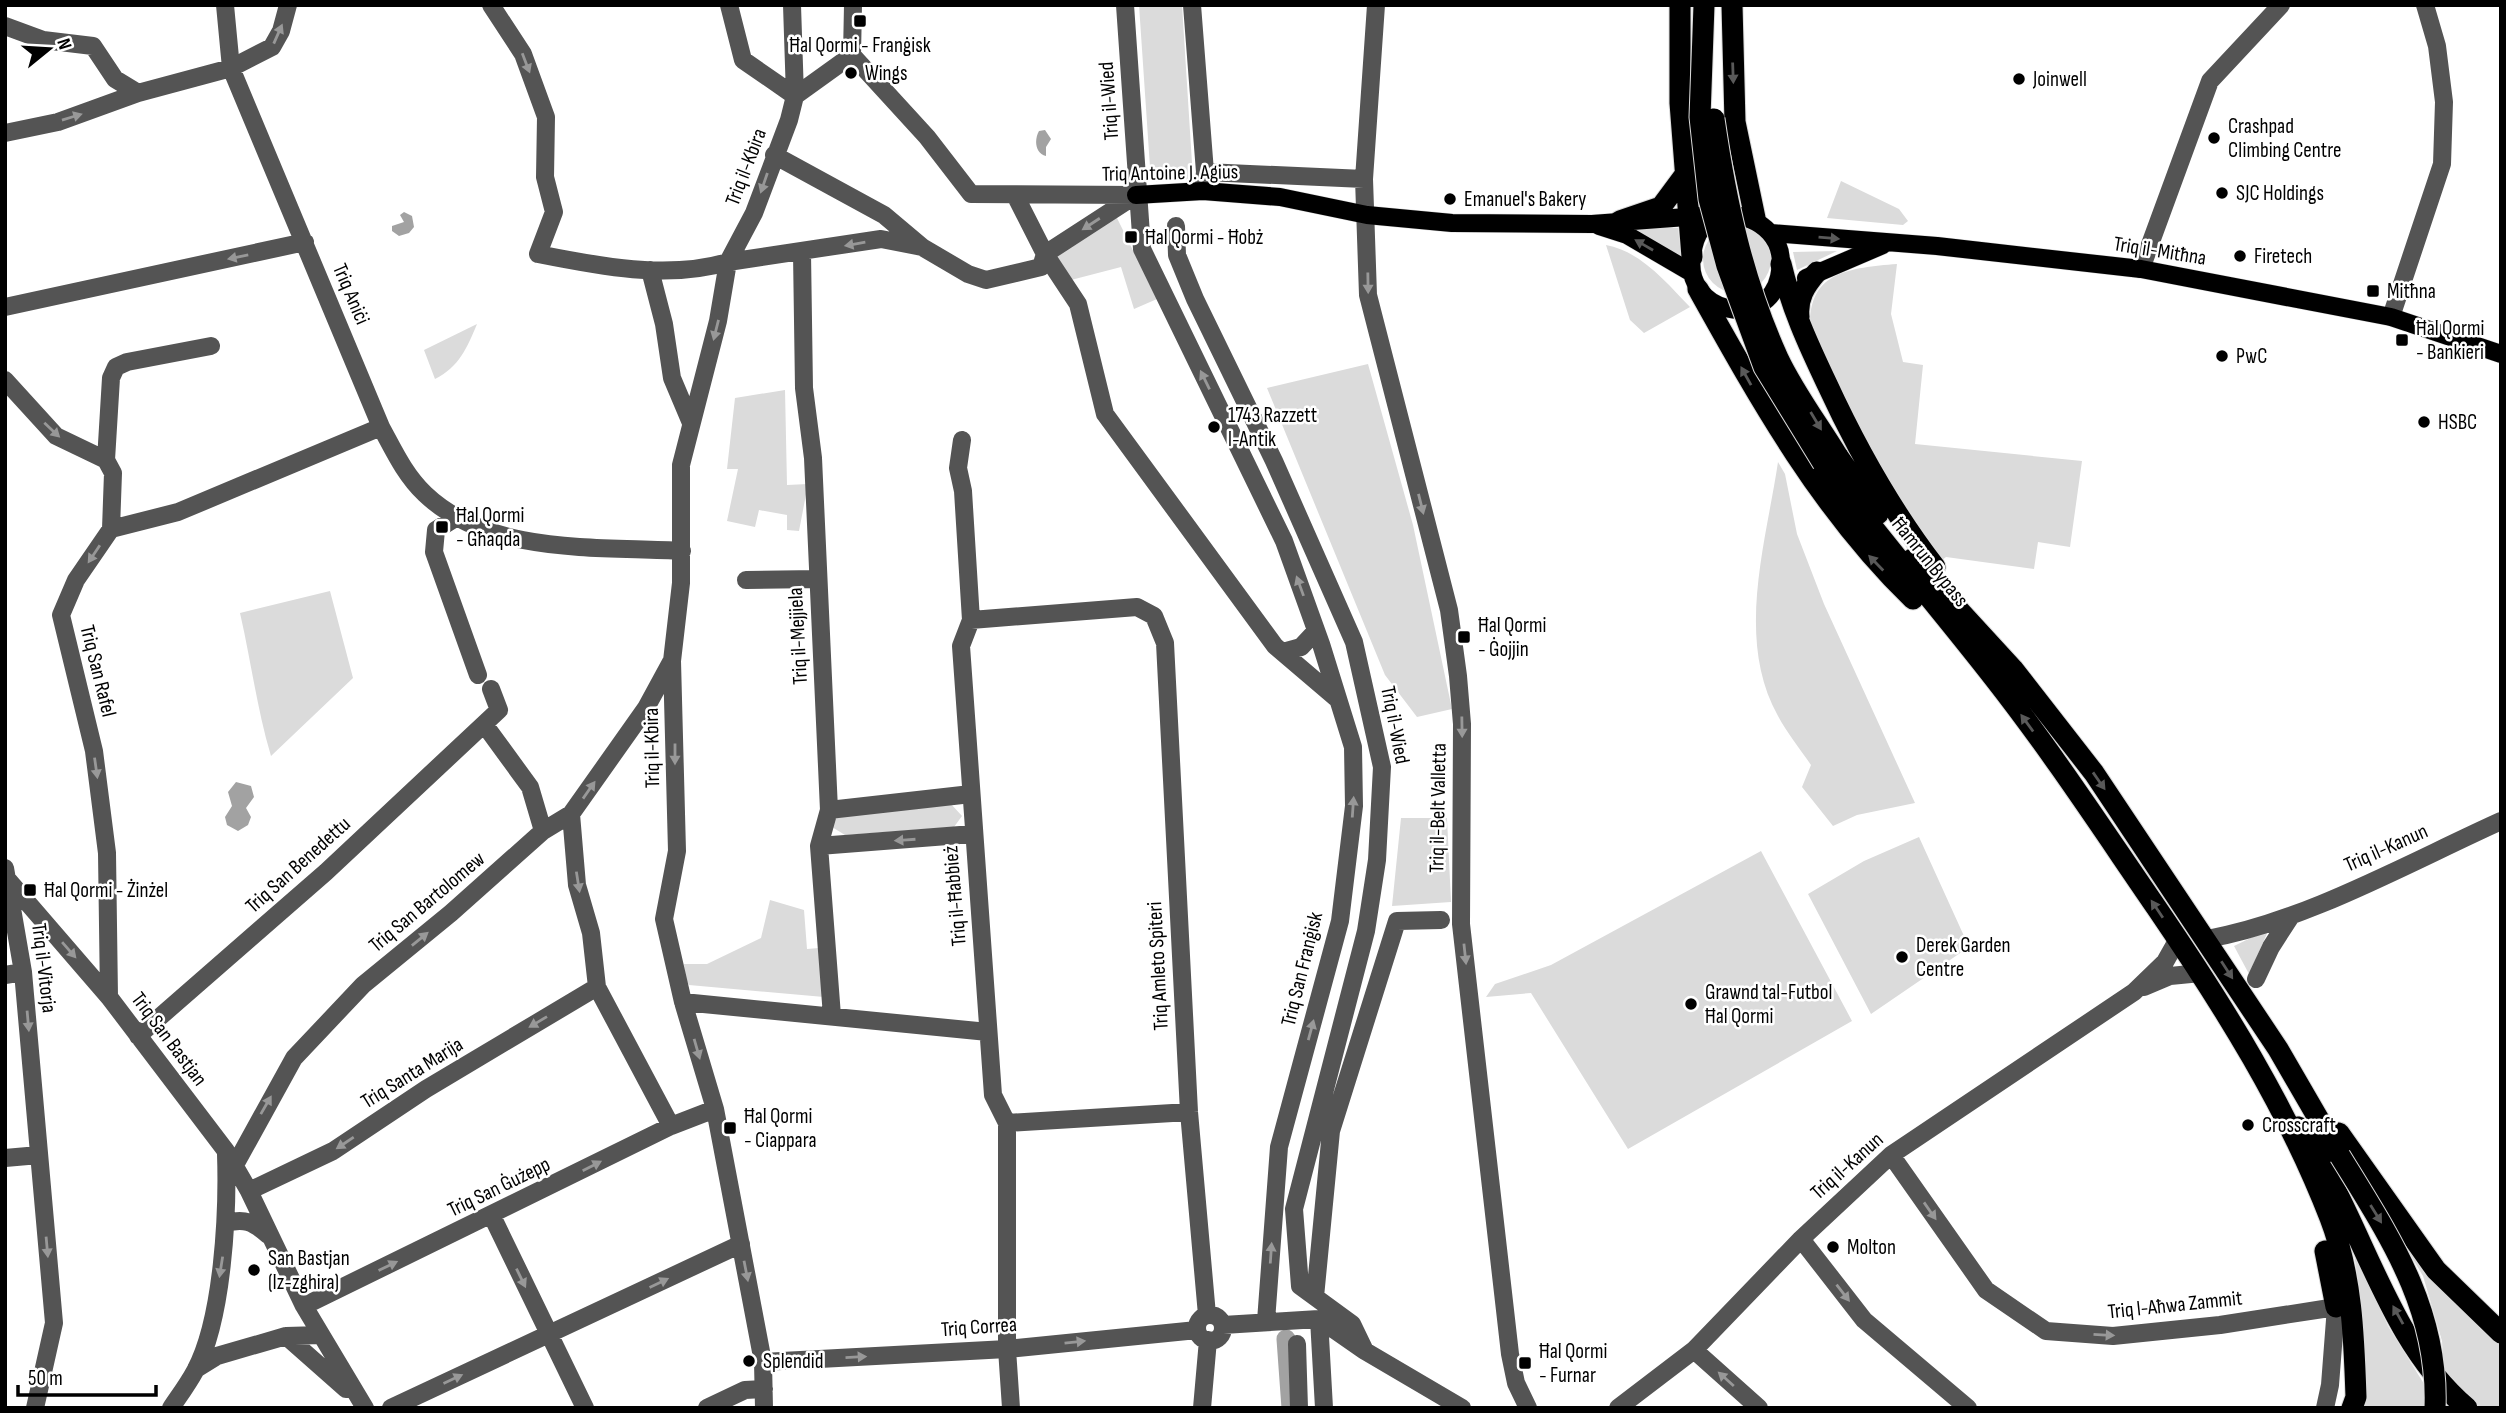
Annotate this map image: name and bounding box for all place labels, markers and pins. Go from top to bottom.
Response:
marker: Ħal Qormi - Franġisk [852,13,868,29]
place label: Ħal Qormi - Franġisk [789,33,931,58]
place label: Wings [865,61,907,86]
marker: Wings [843,65,859,81]
place label: Joinwell [2032,67,2087,92]
marker: Joinwell [2011,71,2027,87]
place label: Crashpad Climbing Centre [2228,114,2341,163]
marker: Crashpad Climbing Centre [2206,130,2222,146]
place label: SJC Holdings [2236,181,2324,206]
marker: SJC Holdings [2214,185,2230,201]
place label: Emanuel's Bakery [1464,187,1586,212]
marker: Emanuel's Bakery [1442,191,1458,207]
place label: Ħal Qormi - Ħobż [1145,225,1264,250]
marker: Ħal Qormi - Ħobż [1123,229,1139,245]
place label: Firetech [2254,244,2312,269]
marker: Firetech [2232,248,2248,264]
place label: Mitħna [2387,279,2436,304]
marker: Mitħna [2365,283,2381,299]
place label: Ħal Qormi - Bankieri [2416,316,2484,365]
marker: Ħal Qormi - Bankieri [2394,332,2410,348]
place label: PwC [2236,344,2267,369]
marker: PwC [2214,348,2230,364]
place label: 1743 Razzett l-Antik [1228,403,1317,452]
place label: HSBC [2438,410,2477,435]
marker: HSBC [2416,414,2432,430]
marker: 1743 Razzett l-Antik [1206,419,1222,435]
place label: Ħal Qormi - Għaqda [456,503,524,552]
marker: Ħal Qormi - Għaqda [434,519,450,535]
place label: Ħal Qormi - Ġojjin [1478,613,1546,662]
marker: Ħal Qormi - Ġojjin [1456,629,1472,645]
place label: Ħal Qormi - Żinżel [44,878,168,903]
marker: Ħal Qormi - Żinżel [22,882,38,898]
place label: Derek Garden Centre [1916,933,2011,982]
marker: Derek Garden Centre [1894,949,1910,965]
place label: Grawnd tal-Futbol Ħal Qormi [1705,980,1832,1029]
marker: Grawnd tal-Futbol Ħal Qormi [1683,996,1699,1012]
place label: Ħal Qormi - Ciappara [744,1104,816,1153]
place label: Crosscraft [2262,1113,2336,1138]
marker: Crosscraft [2240,1117,2256,1133]
marker: Ħal Qormi - Ciappara [722,1120,738,1136]
place label: Molton [1847,1235,1896,1260]
marker: Molton [1825,1239,1841,1255]
place label: San Bastjan (Iz-zghira) [268,1246,350,1295]
marker: San Bastjan (Iz-zghira) [246,1262,262,1278]
place label: Ħal Qormi - Furnar [1539,1339,1607,1388]
place label: Splendid [763,1349,823,1374]
marker: Splendid [741,1353,757,1369]
marker: Ħal Qormi - Furnar [1517,1355,1533,1371]

